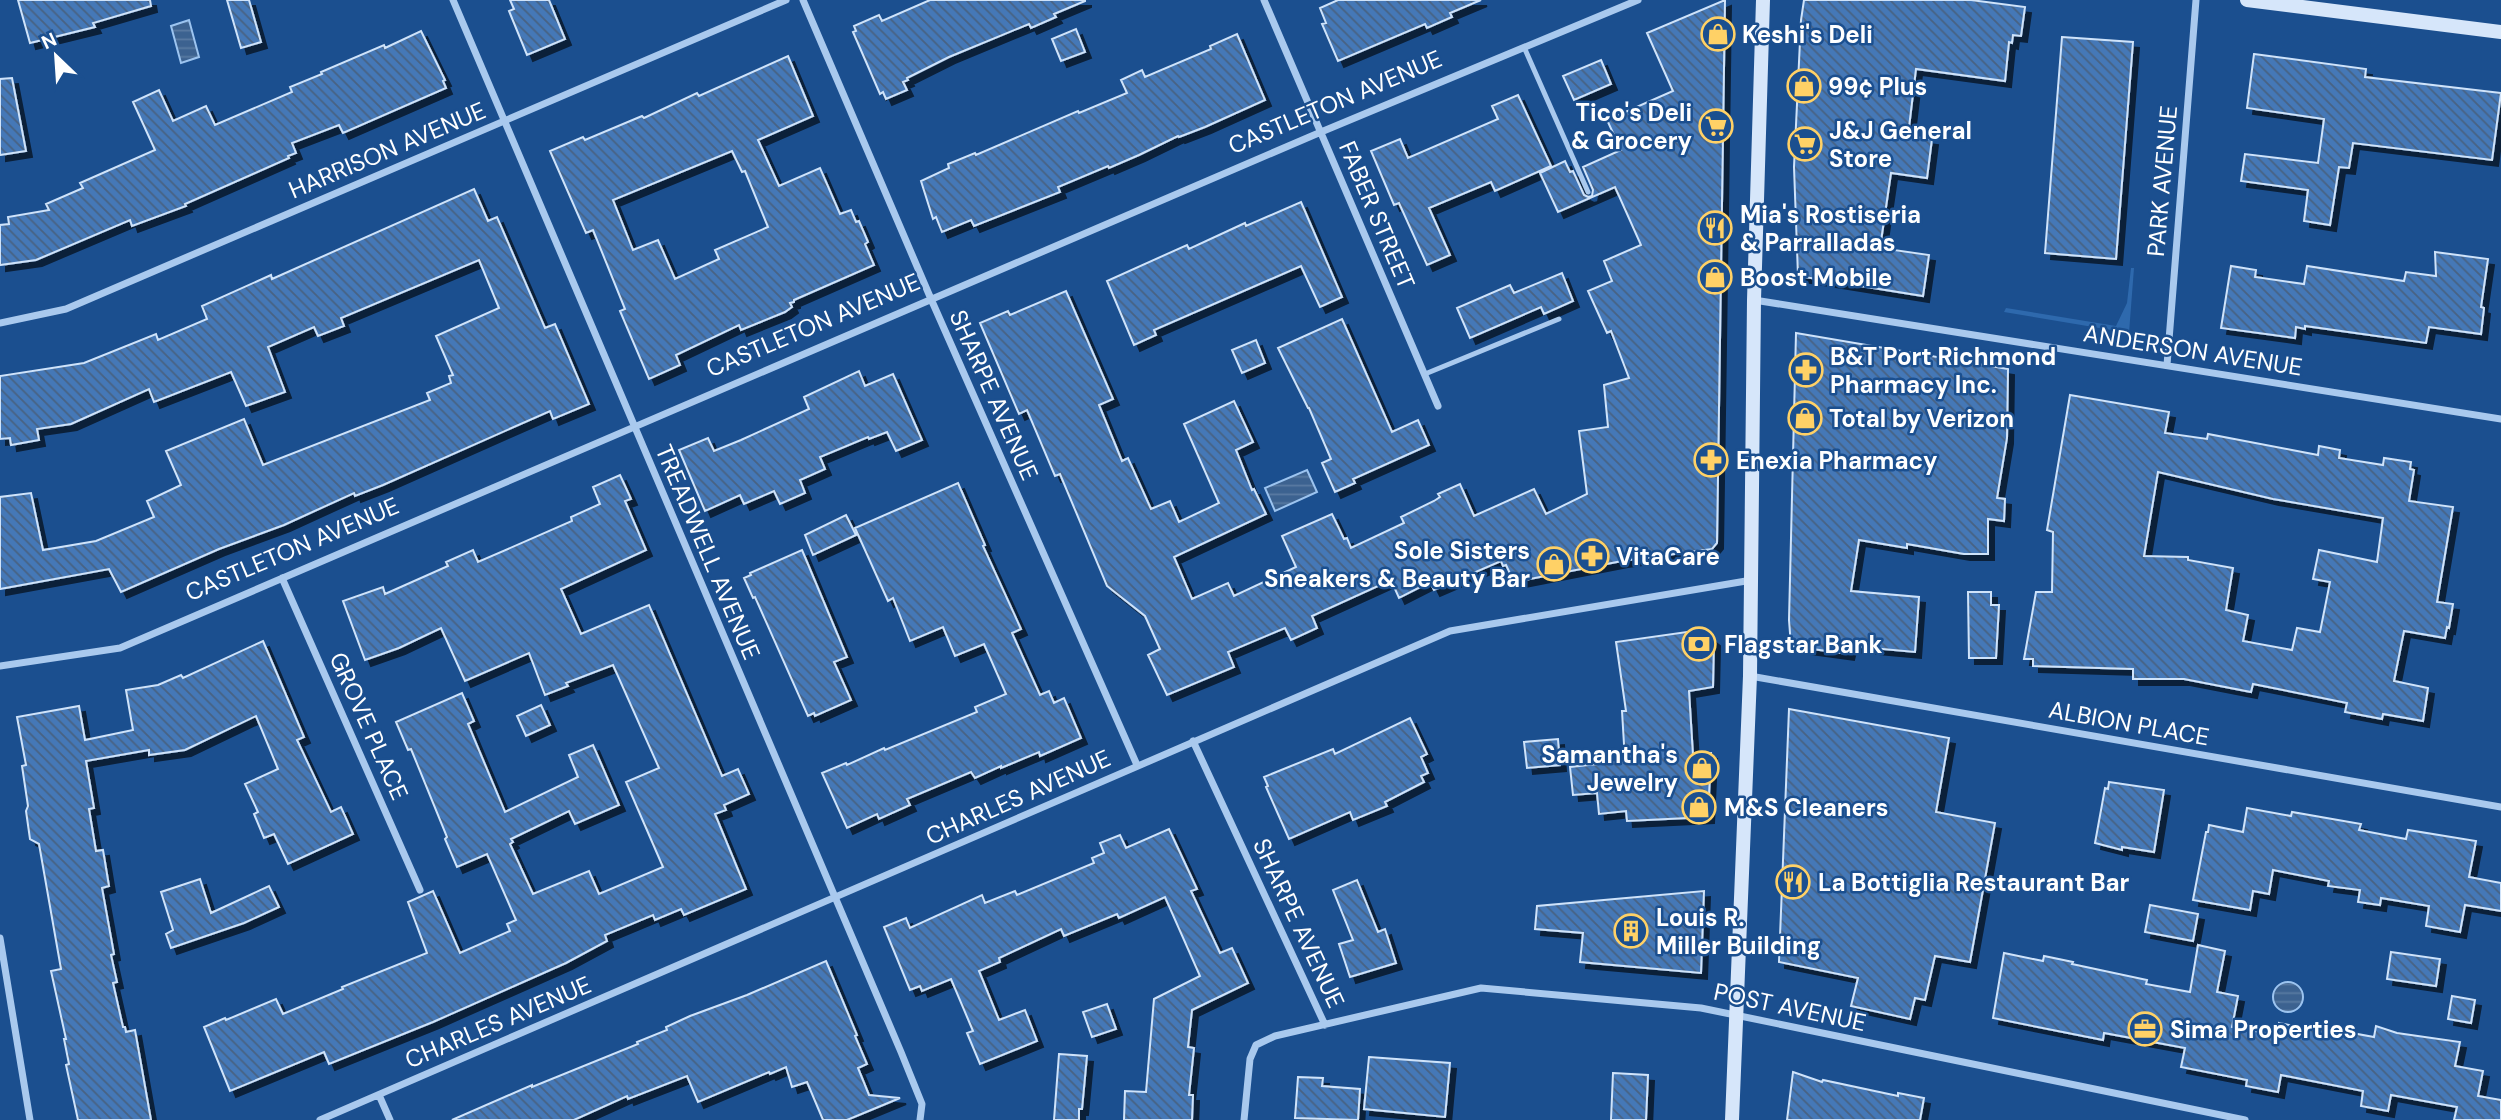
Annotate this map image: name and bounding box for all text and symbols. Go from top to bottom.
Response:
shop icon: Keshi's Deli [1699,15,1737,53]
place label: Keshi's Deli [1742,19,1873,50]
north arrow [21,21,91,91]
text: N [37,27,61,55]
street label: CASTLETON AVENUE [1223,43,1447,161]
shop icon: 99¢ Plus [1785,67,1823,105]
place label: 99¢ Plus [1828,71,1927,102]
street label: HARRISON AVENUE [284,95,490,205]
place label: Tico's Deli & Grocery [1571,97,1692,156]
street label: PARK AVENUE [2140,104,2184,258]
supermarket icon: Tico's Deli & Grocery [1697,107,1735,145]
place label: J&J General Store [1829,115,1972,174]
supermarket icon: J&J General Store [1786,125,1824,163]
street label: FABER STREET [1332,136,1422,294]
place label: Mia's Rostiseria & Parralladas [1740,199,1921,258]
restaurant icon: Mia's Rostiseria & Parralladas [1696,209,1734,247]
shop icon: Boost Mobile [1696,258,1734,296]
place label: Boost Mobile [1740,262,1892,293]
street label: CASTLETON AVENUE [701,266,925,384]
street label: SHARPE AVENUE [943,305,1045,485]
street label: ANDERSON AVENUE [2081,317,2305,383]
place label: B&T Port Richmond Pharmacy Inc. [1830,341,2056,400]
pharmacy icon: B&T Port Richmond Pharmacy Inc. [1787,351,1825,389]
shop icon: Total by Verizon [1786,399,1824,437]
place label: Total by Verizon [1829,403,2014,434]
street label: TREADWELL AVENUE [649,440,767,664]
pharmacy icon: Enexia Pharmacy [1692,441,1730,479]
place label: Enexia Pharmacy [1736,445,1938,476]
street label: CASTLETON AVENUE [180,490,404,608]
place label: Sole Sisters Sneakers & Beauty Bar [1264,535,1530,594]
pharmacy icon: VitaCare [1573,537,1611,575]
place label: VitaCare [1616,541,1720,572]
shop icon: Sole Sisters Sneakers & Beauty Bar [1535,545,1573,583]
bank icon: Flagstar Bank [1680,625,1718,663]
place label: Flagstar Bank [1724,629,1883,660]
street label: GROVE PLACE [323,647,415,805]
street label: ALBION PLACE [2046,694,2212,752]
place label: Samantha's Jewelry [1541,739,1678,798]
street label: CHARLES AVENUE [921,742,1115,852]
shop icon: Samantha's Jewelry [1683,749,1721,787]
shop icon: M&S Cleaners [1680,788,1718,826]
place label: M&S Cleaners [1724,792,1889,823]
street label: SHARPE AVENUE [1246,833,1352,1013]
restaurant icon: La Bottiglia Restaurant Bar [1774,863,1812,901]
place label: La Bottiglia Restaurant Bar [1818,867,2130,898]
place label: Louis R. Miller Building [1656,902,1821,961]
building icon: Louis R. Miller Building [1612,912,1650,950]
street label: CHARLES AVENUE [400,969,596,1075]
street label: POST AVENUE [1711,976,1869,1038]
office icon: Sima Properties [2126,1010,2164,1048]
place label: Sima Properties [2170,1014,2357,1045]

